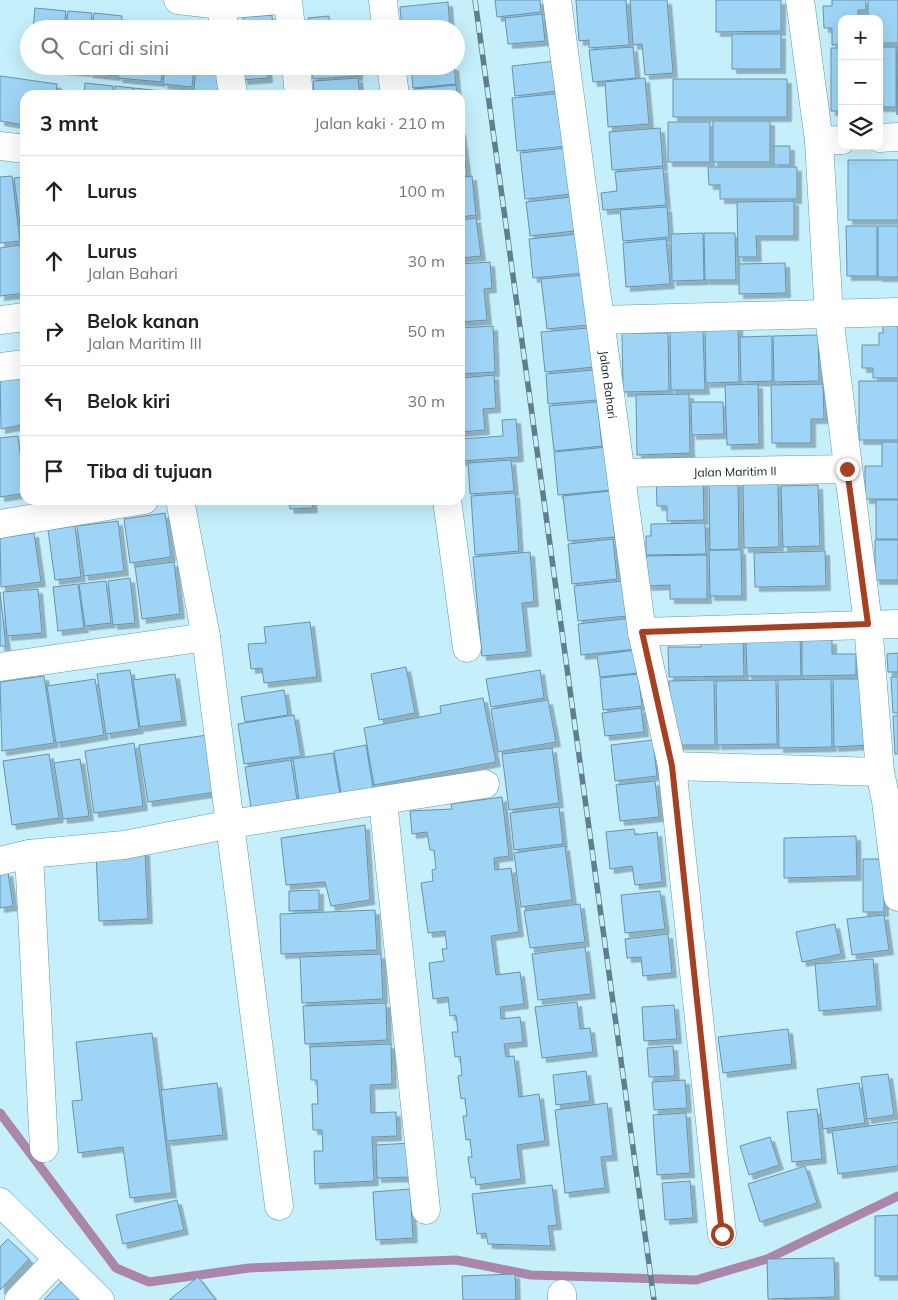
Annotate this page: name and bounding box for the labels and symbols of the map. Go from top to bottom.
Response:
street label: Jalan Bahari [597,350,621,419]
route end [836,458,859,481]
street label: Jalan Maritim II [693,463,777,479]
route start [711,1223,734,1246]

